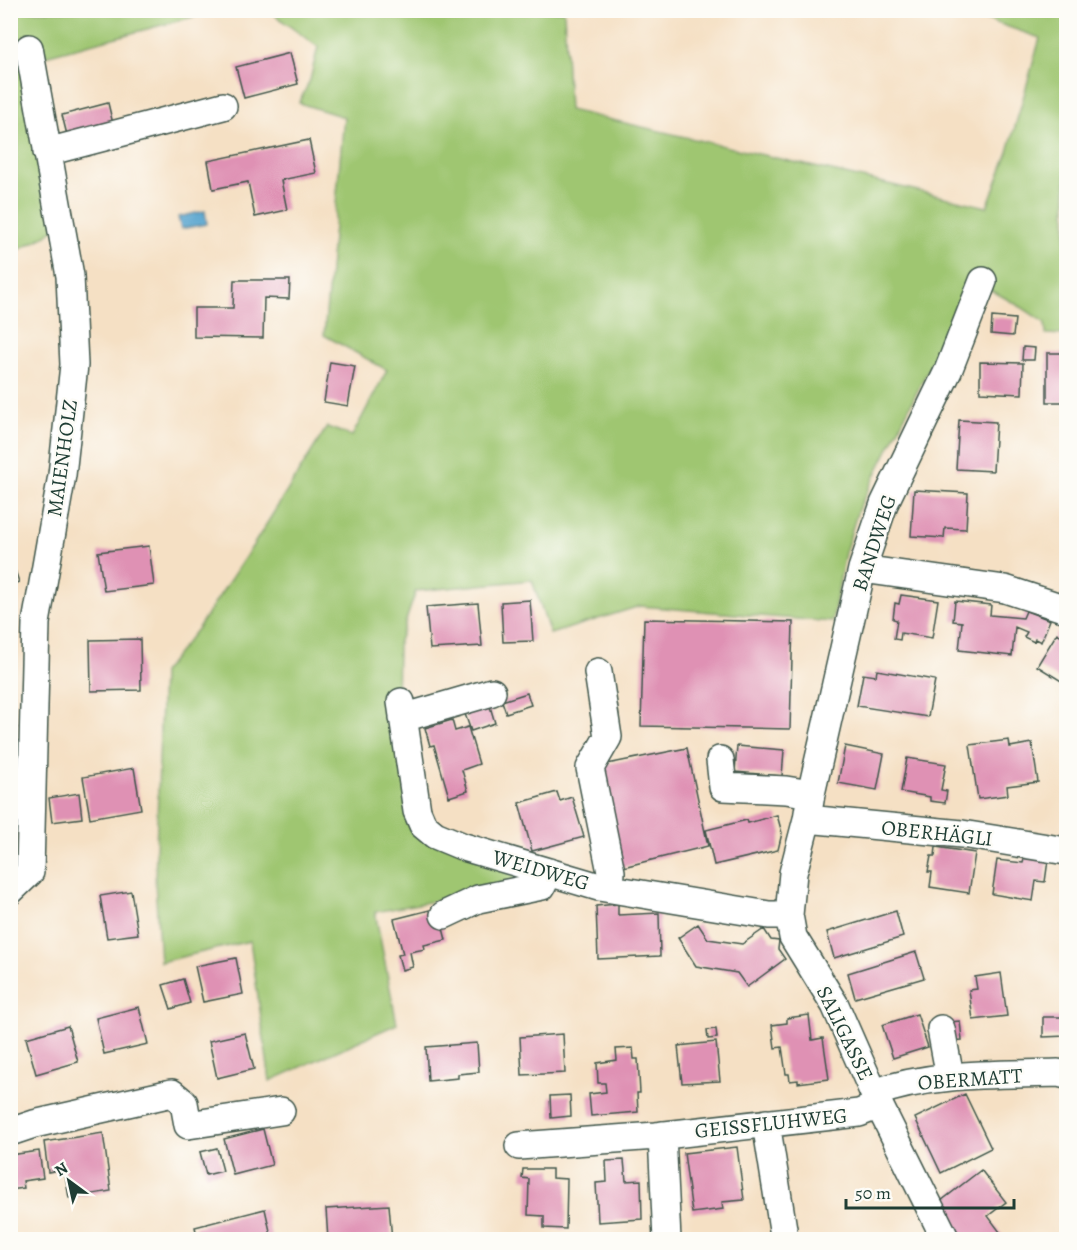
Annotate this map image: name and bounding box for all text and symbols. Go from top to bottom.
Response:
street label: MAIENHOLZ [40,398,84,518]
street label: BANDWEG [845,491,903,595]
street label: OBERHÄGLI [880,813,994,853]
street label: WEIDWEG [488,843,593,897]
street label: SALIGASSE [810,981,880,1085]
street label: OBERMATT [917,1061,1024,1097]
street label: GEISSFLUHWEG [693,1101,849,1145]
north arrow [39,1151,99,1211]
text: N [50,1157,73,1182]
scale bar [846,1172,1014,1210]
text: 50 m [855,1181,891,1205]

